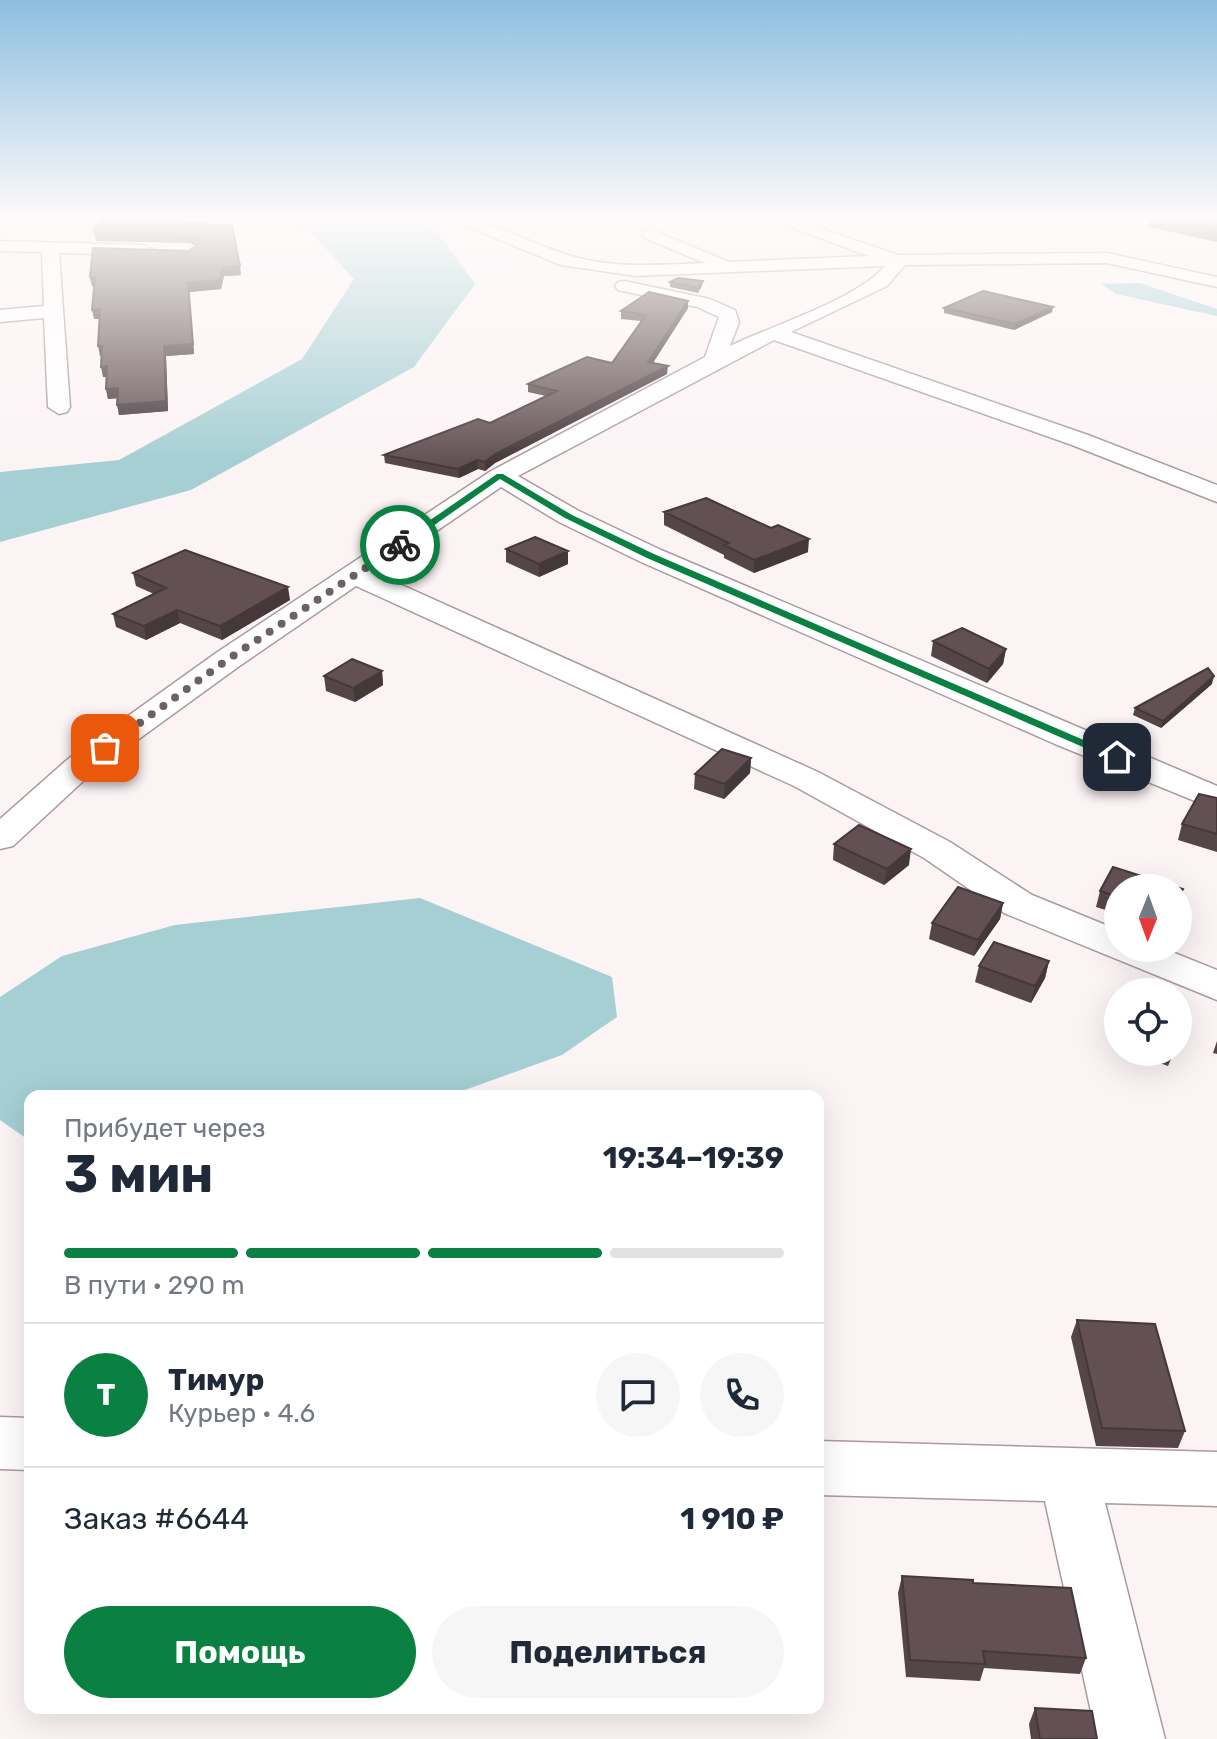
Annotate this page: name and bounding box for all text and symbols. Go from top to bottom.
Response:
courier [360,505,440,585]
icon: bike [378,523,422,567]
pin [71,714,139,782]
pin [1083,723,1151,791]
icon: bag [83,726,127,770]
icon: home [1095,735,1139,779]
north arrow [1104,874,1192,962]
map controls [1104,874,1192,1066]
button: locate [1104,978,1192,1066]
text: Прибудет через [64,1113,265,1144]
text: 19:34–19:39 [603,1140,784,1176]
text: 3 мин [64,1143,213,1205]
text: В пути · 290 m [64,1270,245,1301]
button: chat [596,1353,680,1437]
button: phone [700,1353,784,1437]
text: Тимур [168,1362,264,1398]
text: Т [97,1377,115,1413]
text: Курьер · 4.6 [168,1398,315,1429]
text: Заказ #6644 [64,1501,249,1537]
text: 1 910 ₽ [680,1501,784,1537]
button: Помощь [64,1606,416,1698]
button: Поделиться [432,1606,784,1698]

